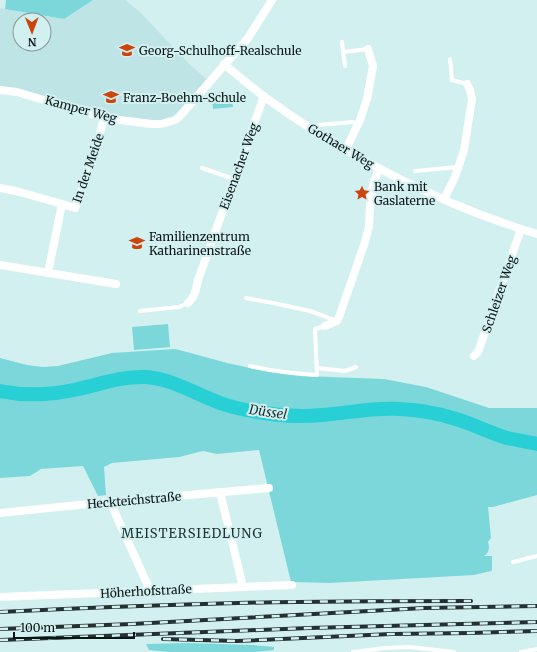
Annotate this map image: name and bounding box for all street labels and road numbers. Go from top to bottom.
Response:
street label: Kamper Weg [43,92,119,126]
street label: Eisenacher Weg [216,120,262,211]
street label: Gothaer Weg [305,120,377,172]
street label: In der Meide [69,131,107,205]
street label: Schleizer Weg [479,253,519,335]
street label: Heckteichstraße [86,488,182,512]
street label: Höherhofstraße [100,581,192,601]

